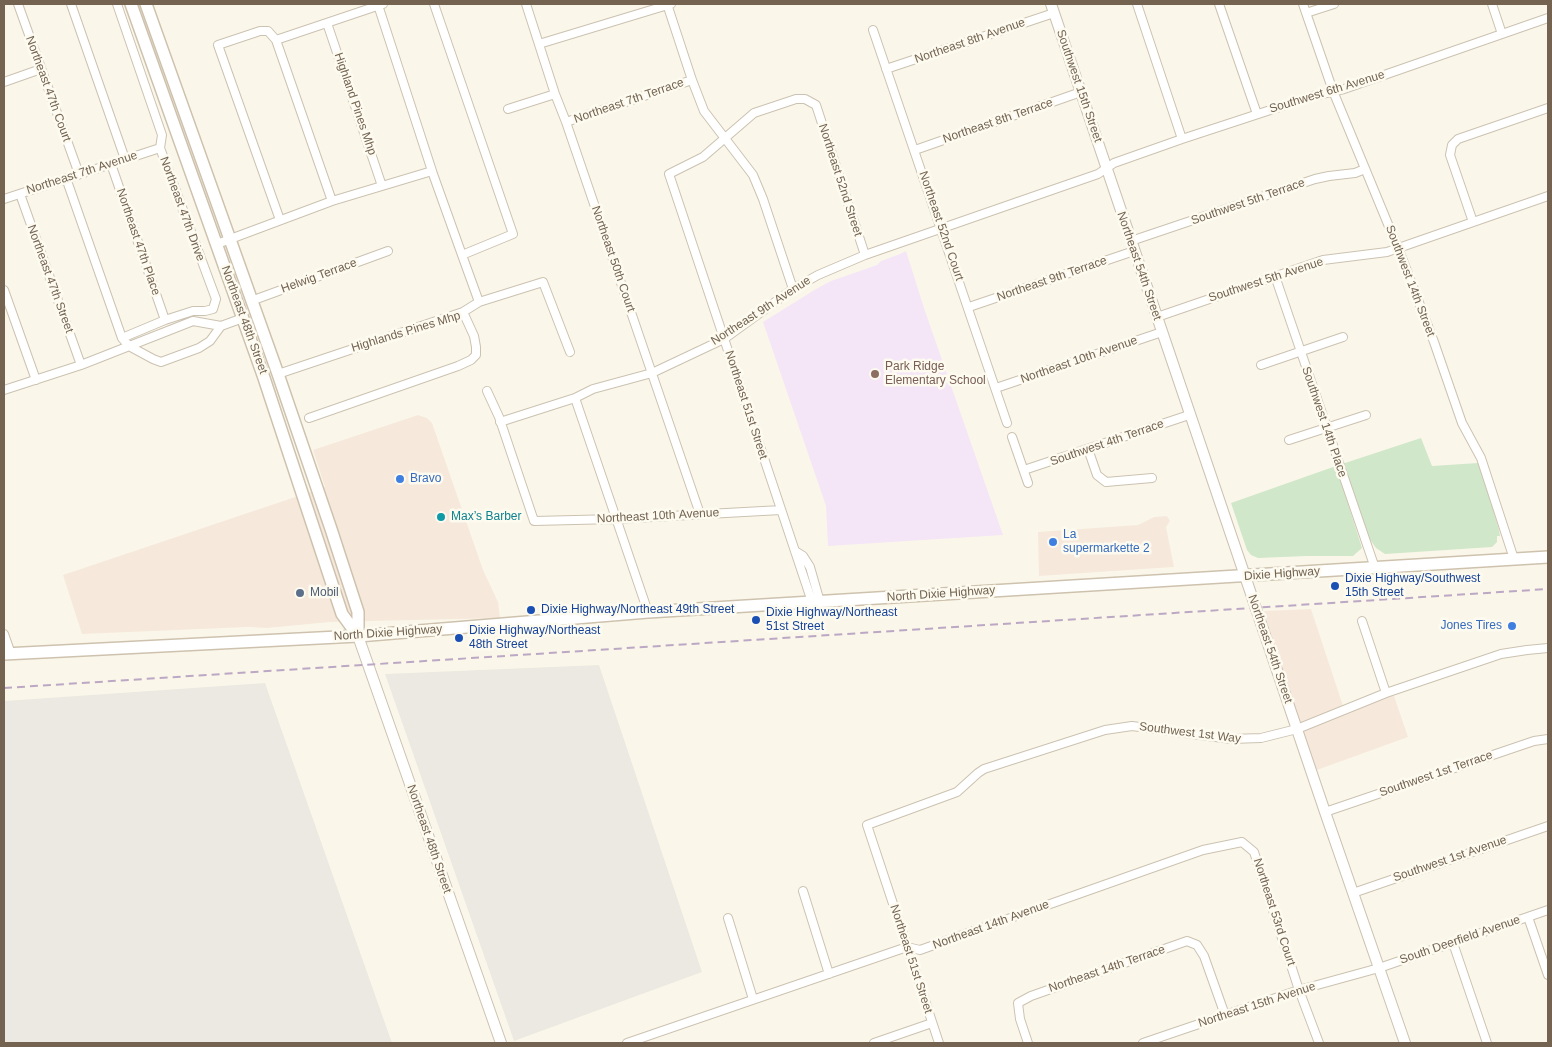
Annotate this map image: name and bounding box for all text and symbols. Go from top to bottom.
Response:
street label: Northeast 8th Avenue [913,15,1027,67]
street label: Southwest 15th Street [1053,28,1105,144]
street label: Northeast 47th Court [22,34,74,144]
street label: Highland Pines Mhp [331,51,379,157]
street label: Southwest 6th Avenue [1268,68,1386,116]
street label: Northeast 7th Terrace [572,75,686,127]
street label: Northeast 8th Terrace [941,95,1055,147]
street label: Northeast 52nd Street [815,122,865,238]
street label: Northeast 7th Avenue [25,148,139,198]
street label: Northeast 47th Drive [156,155,208,263]
street label: Northeast 52nd Court [916,169,966,283]
street label: Southwest 5th Terrace [1189,176,1307,228]
street label: Northeast 47th Place [113,187,163,297]
street label: Northeast 50th Court [588,204,638,314]
street label: Northeast 54th Street [1114,210,1164,322]
street label: Northeast 47th Street [24,223,76,335]
street label: Southwest 14th Street [1382,223,1438,339]
street label: Northeast 9th Terrace [995,253,1109,305]
street label: Southwest 5th Avenue [1207,255,1325,305]
street label: Helwig Terrace [279,256,359,296]
street label: Northeast 48th Street [218,264,270,376]
street label: Northeast 9th Avenue [708,273,814,349]
street label: Highlands Pines Mhp [350,309,462,355]
street label: Northeast 10th Avenue [1019,333,1139,387]
street label: Northeast 51st Street [722,349,770,461]
place label: Park Ridge Elementary School [885,360,986,388]
street label: Southwest 14th Place [1298,365,1350,479]
marker: Park Ridge Elementary School [869,368,881,380]
street label: Southwest 4th Terrace [1048,417,1166,469]
place label: Bravo [410,472,441,486]
marker: Bravo [394,473,406,485]
street label: Northeast 10th Avenue [596,506,720,526]
place label: Max’s Barber [451,510,521,524]
marker: Max’s Barber [435,511,447,523]
place label: La supermarkette 2 [1063,528,1150,556]
marker: La supermarkette 2 [1047,536,1059,548]
street label: Dixie Highway [1244,564,1320,584]
place label: Dixie Highway/Southwest 15th Street [1345,572,1480,600]
marker: Dixie Highway/Southwest 15th Street [1329,580,1341,592]
street label: North Dixie Highway [886,583,996,605]
place label: Mobil [310,586,339,600]
marker: Mobil [294,587,306,599]
street label: Northeast 54th Street [1245,593,1295,705]
place label: Dixie Highway/Northeast 49th Street [541,603,734,617]
marker: Dixie Highway/Northeast 49th Street [525,604,537,616]
place label: Dixie Highway/Northeast 51st Street [766,606,897,634]
marker: Dixie Highway/Northeast 51st Street [750,614,762,626]
place label: Jones Tires [1440,619,1502,633]
marker: Jones Tires [1506,620,1518,632]
street label: North Dixie Highway [333,622,443,644]
place label: Dixie Highway/Northeast 48th Street [469,624,600,652]
marker: Dixie Highway/Northeast 48th Street [453,632,465,644]
street label: Southwest 1st Way [1138,720,1242,746]
street label: Southwest 1st Terrace [1378,748,1494,800]
street label: Northeast 48th Street [404,783,454,895]
street label: Southwest 1st Avenue [1391,833,1509,885]
street label: Northeast 53rd Court [1250,856,1298,968]
street label: Northeast 14th Avenue [931,897,1051,953]
street label: Northeast 51st Street [887,903,935,1015]
street label: South Deerfield Avenue [1398,913,1522,967]
street label: Northeast 14th Terrace [1047,942,1167,996]
street label: Northeast 15th Avenue [1197,979,1317,1031]

